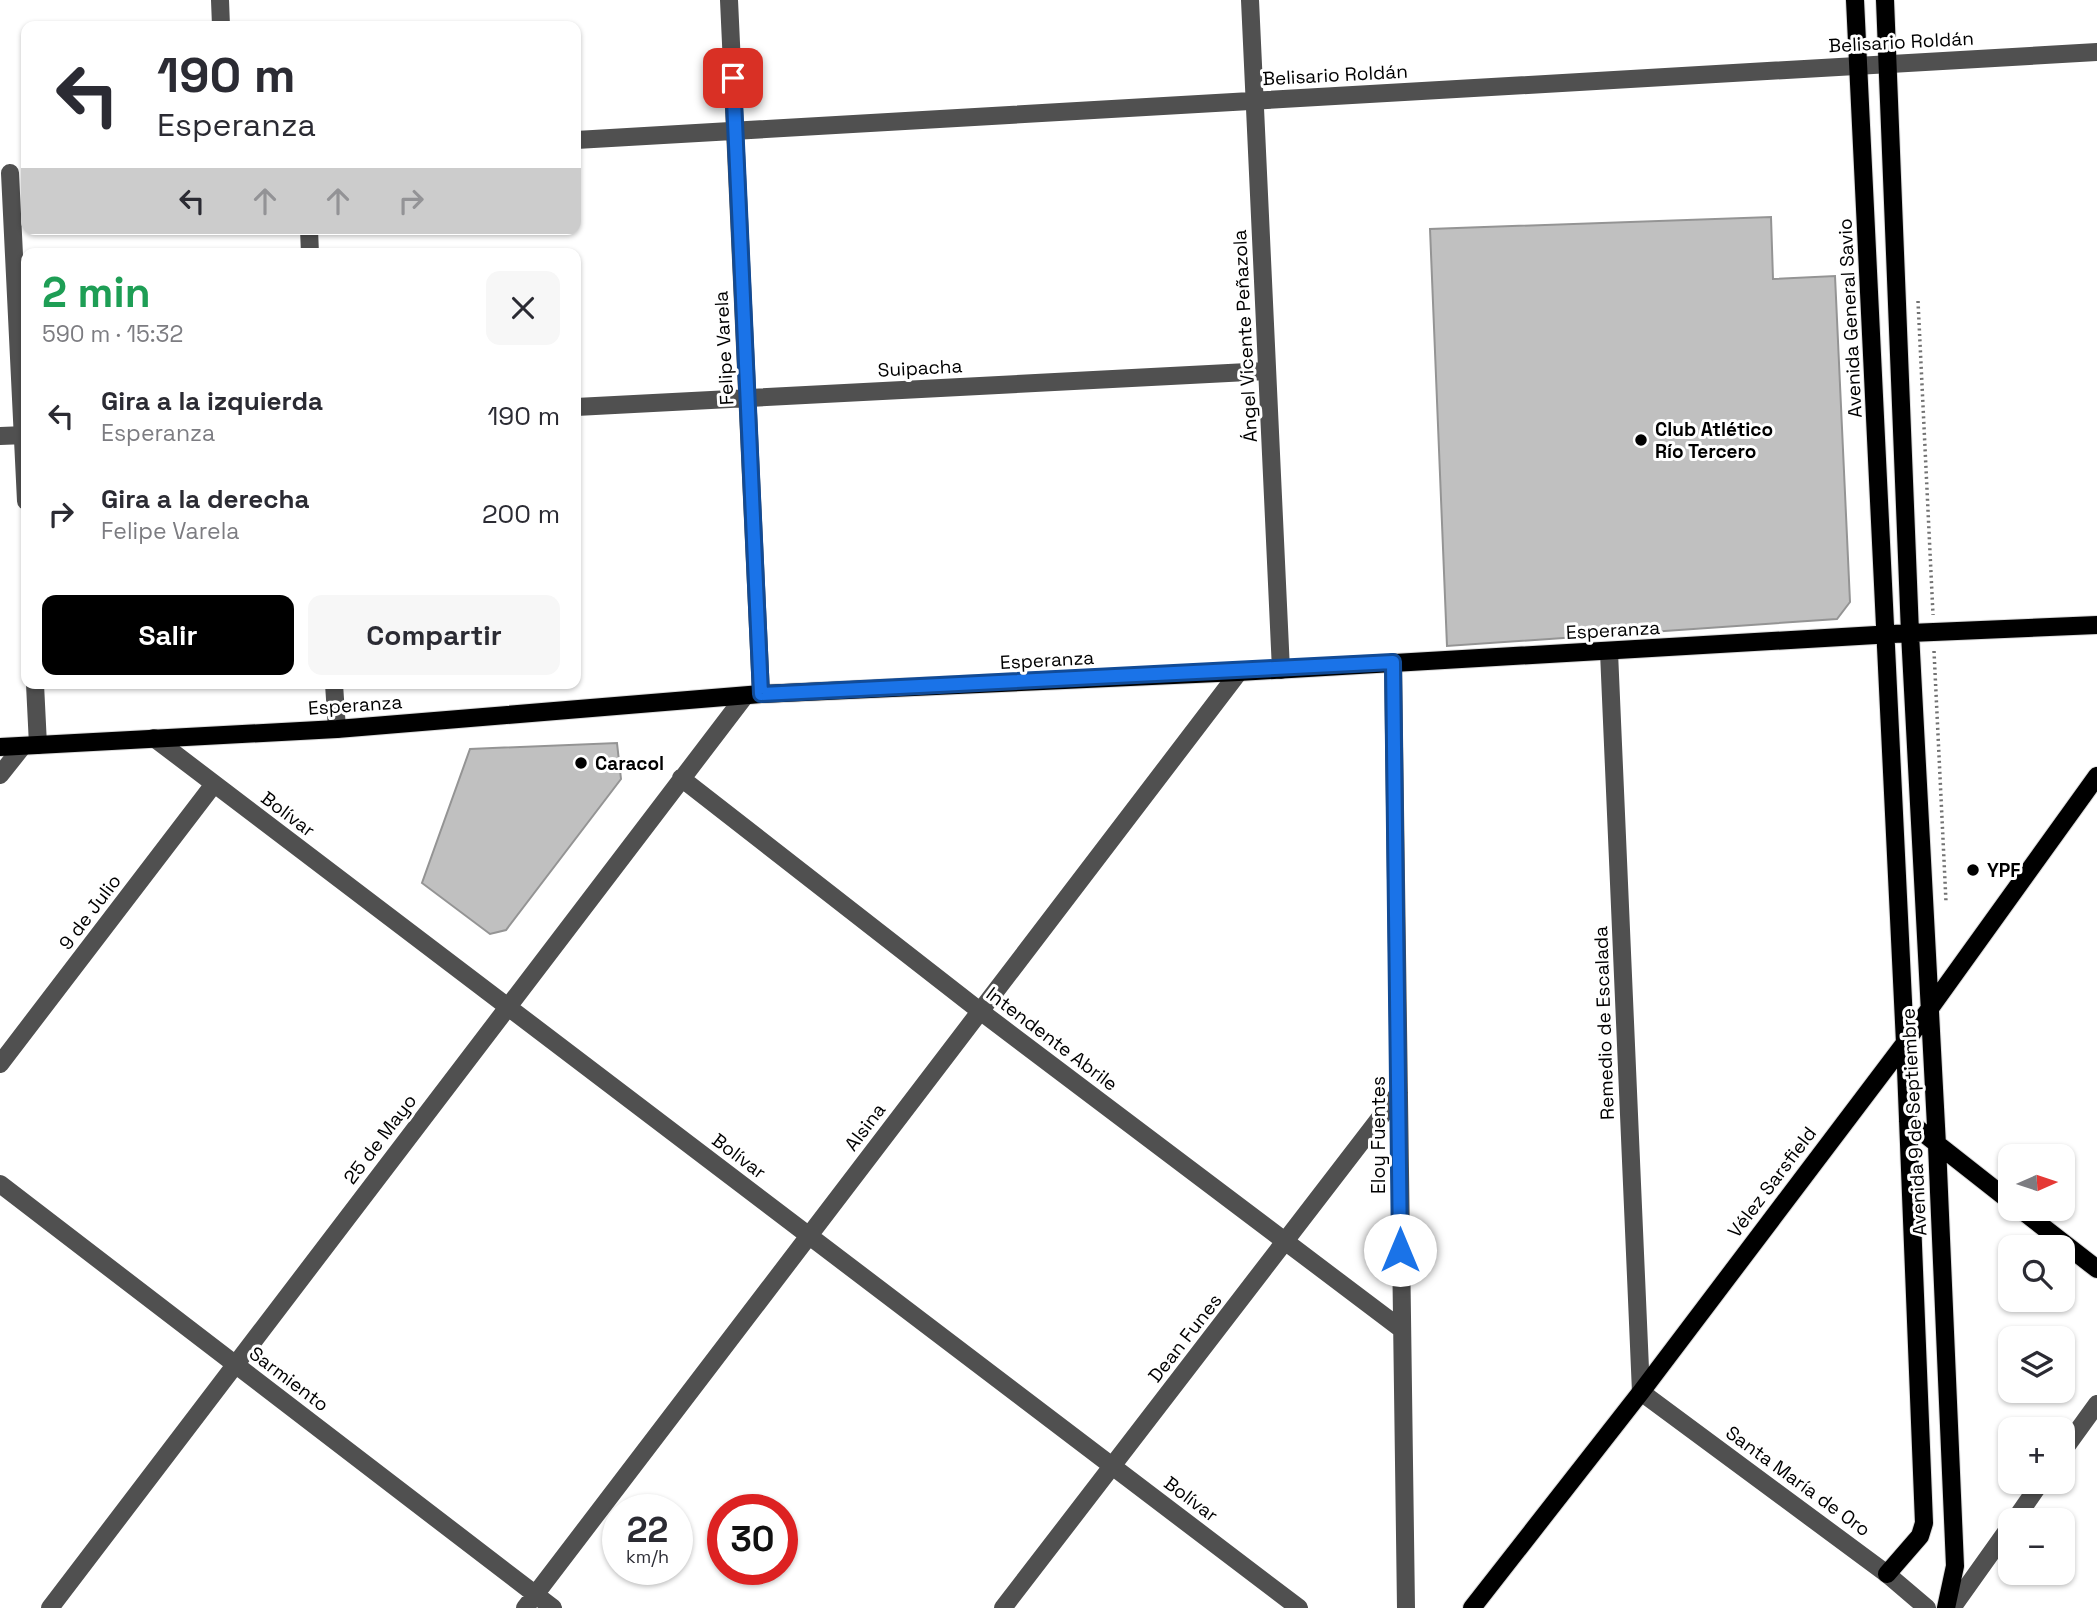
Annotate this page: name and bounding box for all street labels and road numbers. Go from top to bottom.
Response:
street label: Belisario Roldán [1828,26,1974,58]
street label: Belisario Roldán [1262,59,1408,91]
street label: Avenida General Savio [1832,218,1868,418]
street label: Ángel Vicente Peñazola [1227,229,1263,443]
street label: Felipe Varela [709,290,739,406]
street label: Suipacha [877,353,963,383]
street label: Esperanza [1565,615,1661,645]
street label: Esperanza [999,645,1095,675]
street label: Esperanza [307,689,403,721]
street label: Bolívar [256,785,320,843]
street label: 9 de Julio [53,869,127,955]
street label: Remedio de Escalada [1588,925,1620,1120]
street label: Intendente Abrile [981,981,1123,1097]
street label: Avenida 9 de Septiembre [1896,1008,1932,1236]
street label: Eloy Fuentes [1366,1076,1391,1194]
street label: 25 de Mayo [338,1089,422,1189]
street label: Alsina [839,1098,891,1156]
street label: Vélez Sarsfield [1722,1121,1822,1243]
street label: Bolívar [707,1127,771,1185]
street label: Dean Funes [1142,1288,1228,1388]
street label: Sarmiento [244,1341,334,1417]
street label: Santa María de Oro [1721,1420,1875,1542]
street label: Bolívar [1159,1470,1223,1528]

